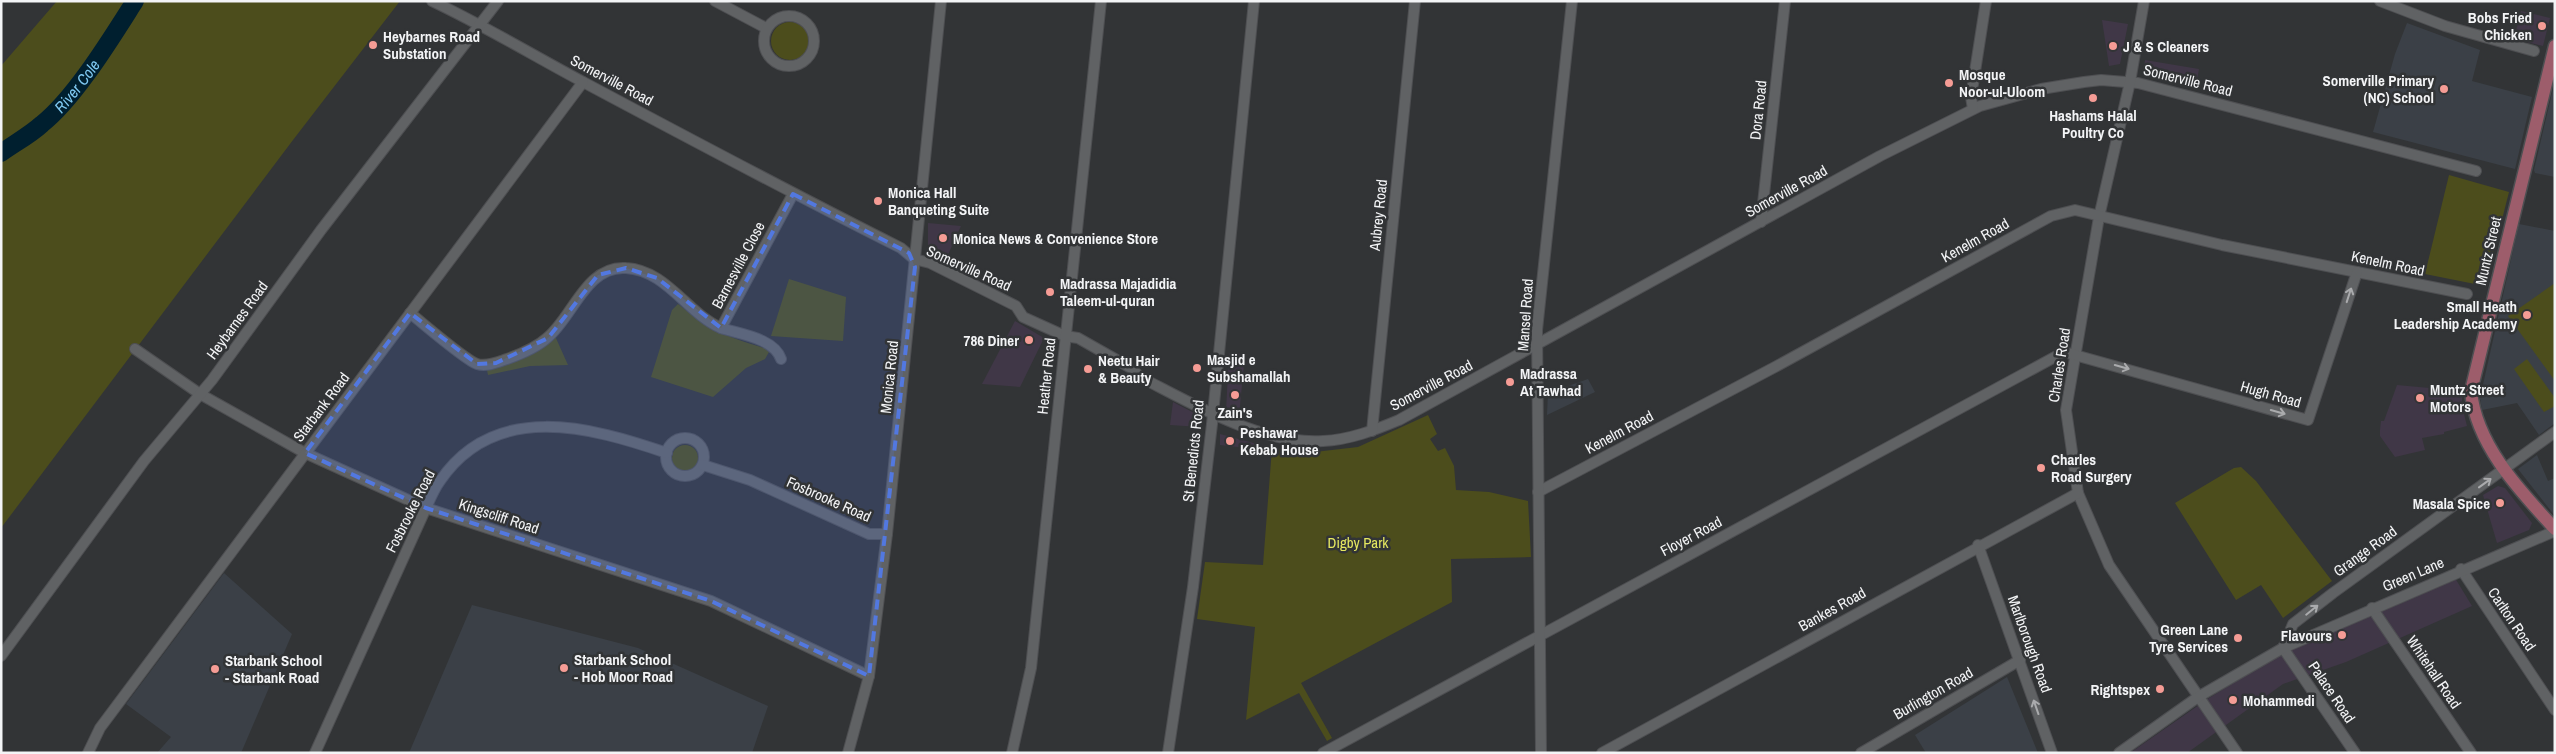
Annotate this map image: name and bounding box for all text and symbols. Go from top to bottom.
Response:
place label: Bobs Fried Chicken [2468,7,2532,45]
marker: Bobs Fried Chicken [2536,20,2548,32]
place label: Heybarnes Road Substation [383,26,480,64]
place label: J & S Cleaners [2123,36,2209,57]
marker: Heybarnes Road Substation [367,39,379,51]
marker: J & S Cleaners [2107,40,2119,52]
street label: Somerville Road [567,49,657,111]
water label: River Cole [49,55,105,118]
street label: Somerville Road [2141,59,2235,101]
place label: Mosque Noor-ul-Uloom [1959,64,2045,102]
place label: Somerville Primary (NC) School [2323,70,2434,108]
marker: Mosque Noor-ul-Uloom [1943,77,1955,89]
street label: Dora Road [1744,79,1772,141]
marker: Somerville Primary (NC) School [2438,83,2450,95]
marker: Hashams Halal Poultry Co [2087,92,2099,104]
place label: Hashams Halal Poultry Co [2049,105,2137,143]
street label: Somerville Road [1741,160,1831,222]
street label: Aubrey Road [1364,178,1392,253]
place label: Monica Hall Banqueting Suite [888,182,989,220]
marker: Monica Hall Banqueting Suite [872,195,884,207]
street label: Kenelm Road [1937,213,2013,267]
street label: Muntz Street [2470,214,2506,287]
street label: Barnesville Close [706,218,770,312]
place label: Monica News & Convenience Store [953,228,1158,249]
marker: Monica News & Convenience Store [937,232,949,244]
street label: Somerville Road [923,240,1015,296]
street label: Kenelm Road [2349,245,2427,281]
place label: Madrassa Majadidia Taleem-ul-quran [1060,273,1176,311]
street label: Heybarnes Road [201,276,273,364]
street label: Mansel Road [1512,278,1538,352]
marker: Madrassa Majadidia Taleem-ul-quran [1044,286,1056,298]
one-way arrow [2345,288,2354,303]
place label: Small Heath Leadership Academy [2394,296,2517,334]
marker: Small Heath Leadership Academy [2521,309,2533,321]
street label: Charles Road [2043,326,2075,404]
place label: 786 Diner [964,330,1019,351]
marker: 786 Diner [1023,334,1035,346]
street label: Heather Road [1032,337,1060,415]
street label: Monica Road [875,340,903,414]
place label: Masjid e Subshamallah [1207,349,1290,387]
place label: Neetu Hair & Beauty [1098,350,1160,388]
street label: Somerville Road [1386,354,1476,416]
marker: Masjid e Subshamallah [1191,362,1203,374]
marker: Neetu Hair & Beauty [1082,363,1094,375]
place label: Madrassa At Tawhad [1520,363,1581,401]
one-way arrow [2114,363,2130,373]
street label: Starbank Road [288,368,354,446]
street label: Hugh Road [2238,375,2304,413]
marker: Madrassa At Tawhad [1504,376,1516,388]
place label: Muntz Street Motors [2430,379,2504,417]
marker: Zain's [1229,389,1241,401]
marker: Muntz Street Motors [2414,392,2426,404]
street label: St Benedicts Road [1177,399,1209,503]
place label: Zain's [1217,402,1253,423]
street label: Kenelm Road [1581,405,1657,459]
one-way arrow [2270,408,2286,417]
place label: Peshawar Kebab House [1240,422,1319,460]
marker: Peshawar Kebab House [1224,435,1236,447]
place label: Charles Road Surgery [2051,449,2132,487]
marker: Charles Road Surgery [2035,462,2047,474]
street label: Fosbrooke Road [380,466,440,556]
street label: Fosbrooke Road [783,471,875,527]
one-way arrow [2478,478,2492,488]
street label: Kingscliff Road [456,493,542,539]
place label: Masala Spice [2413,493,2490,514]
marker: Masala Spice [2494,497,2506,509]
street label: Floyer Road [1656,511,1726,561]
street label: Grange Road [2329,521,2401,581]
park label: Digby Park [1328,532,1389,553]
street label: Green Lane [2379,552,2447,596]
street label: Bankes Road [1795,582,1869,636]
street label: Carlton Road [2483,583,2541,655]
street label: Marlborough Road [2003,593,2057,695]
one-way arrow [2305,604,2318,615]
place label: Green Lane Tyre Services [2149,619,2228,657]
place label: Flavours [2281,625,2332,646]
marker: Flavours [2336,629,2348,641]
street label: Whitehall Road [2402,631,2466,713]
marker: Green Lane Tyre Services [2232,632,2244,644]
place label: Starbank School - Hob Moor Road [574,649,673,687]
place label: Starbank School - Starbank Road [225,650,322,688]
street label: Palace Road [2304,657,2360,727]
marker: Starbank School - Hob Moor Road [558,662,570,674]
street label: Burlington Road [1889,662,1977,724]
marker: Starbank School - Starbank Road [209,663,221,675]
place label: Rightspex [2091,679,2150,700]
marker: Rightspex [2154,683,2166,695]
place label: Mohammedi [2243,690,2315,711]
marker: Mohammedi [2227,694,2239,706]
one-way arrow [2031,699,2040,715]

